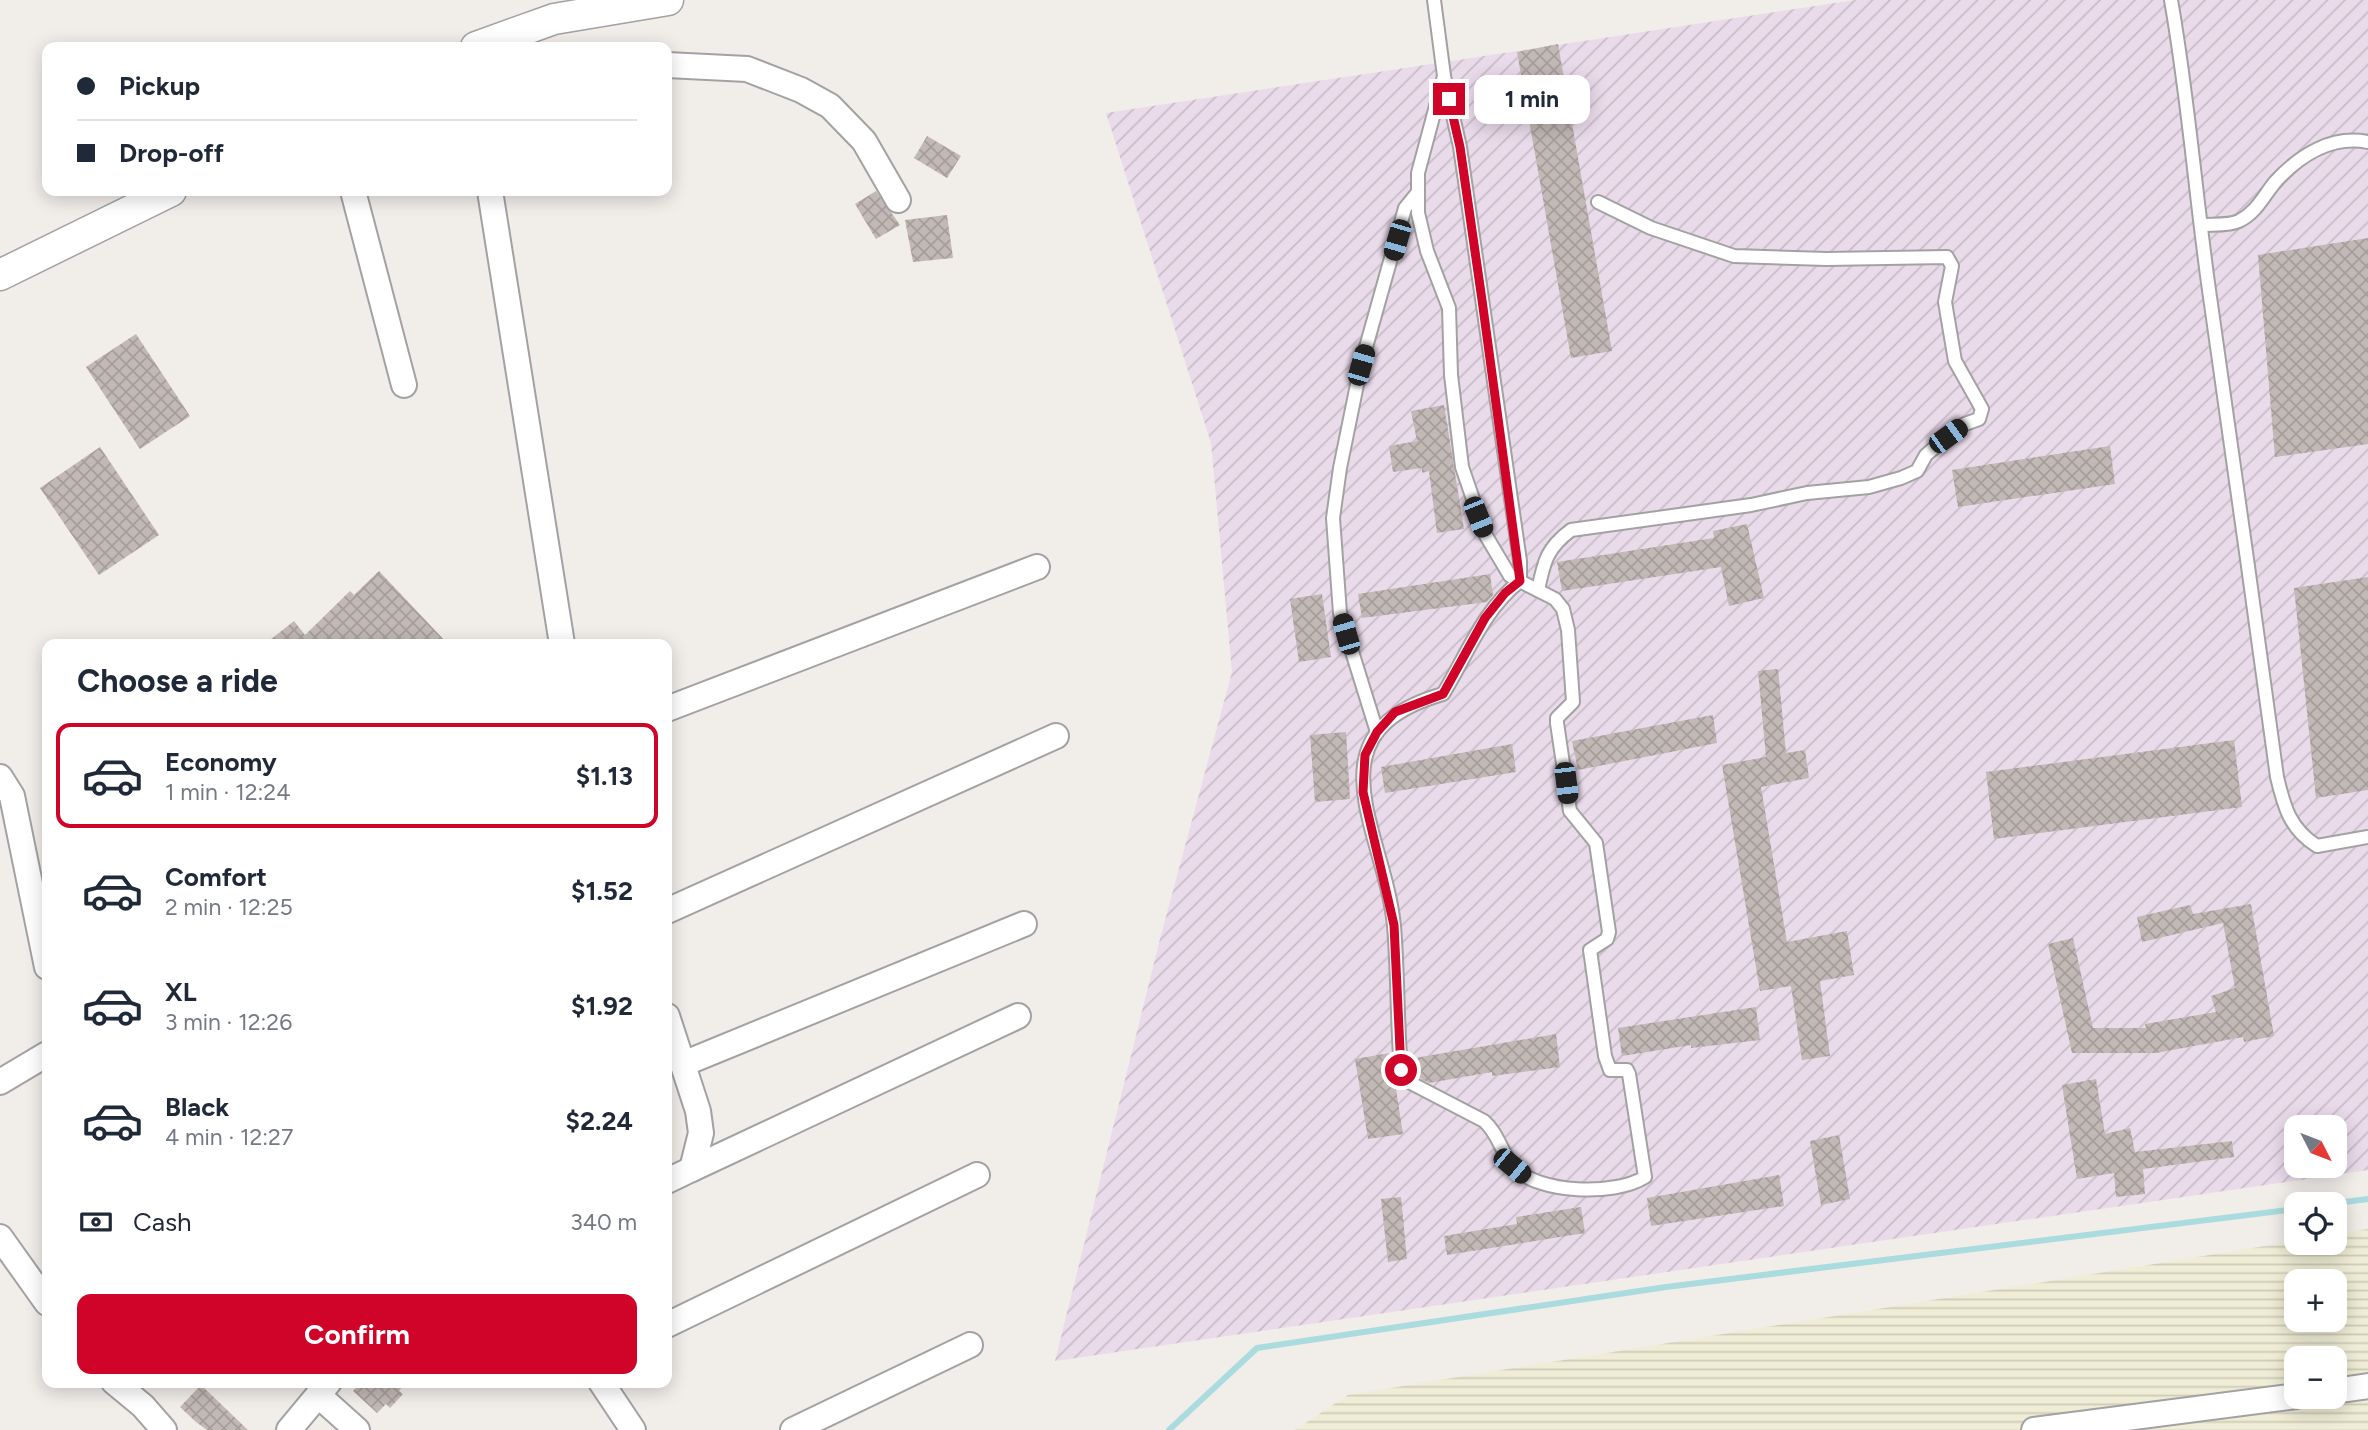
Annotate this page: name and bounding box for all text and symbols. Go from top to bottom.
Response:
text: Pickup [119,70,200,102]
callout: 1 min [1474,74,1589,124]
route end [1433,83,1465,115]
text: 1 min [1505,85,1559,113]
text: Drop-off [119,137,224,169]
car [1382,217,1413,263]
car [1346,342,1377,388]
car [1925,415,1972,457]
car [1461,494,1496,540]
car [1331,611,1362,657]
text: Choose a ride [77,662,278,700]
icon: car [81,744,144,807]
text: Economy [165,746,277,778]
text: $1.13 [576,760,633,792]
car [1554,761,1579,805]
text: 1 min · 12:24 [165,778,290,806]
icon: car [81,859,144,922]
text: Comfort [165,861,267,893]
text: $1.52 [571,875,633,907]
text: 2 min · 12:25 [165,893,293,921]
icon: car [81,974,144,1037]
text: XL [165,976,197,1008]
text: $1.92 [571,990,633,1022]
text: 3 min · 12:26 [165,1008,292,1036]
route start [1385,1054,1417,1086]
icon: car [81,1089,144,1152]
text: Black [165,1091,229,1123]
text: $2.24 [566,1105,633,1137]
north arrow [2284,1115,2347,1178]
map controls [2284,1115,2347,1409]
text: 4 min · 12:27 [165,1123,293,1151]
car [1490,1144,1535,1188]
button: locate [2284,1192,2347,1255]
icon: cash [77,1203,115,1241]
text: Cash [133,1206,192,1238]
text: 340 m [570,1208,637,1236]
button: + [2284,1269,2347,1332]
button: Confirm [77,1294,637,1374]
button: − [2284,1346,2347,1409]

